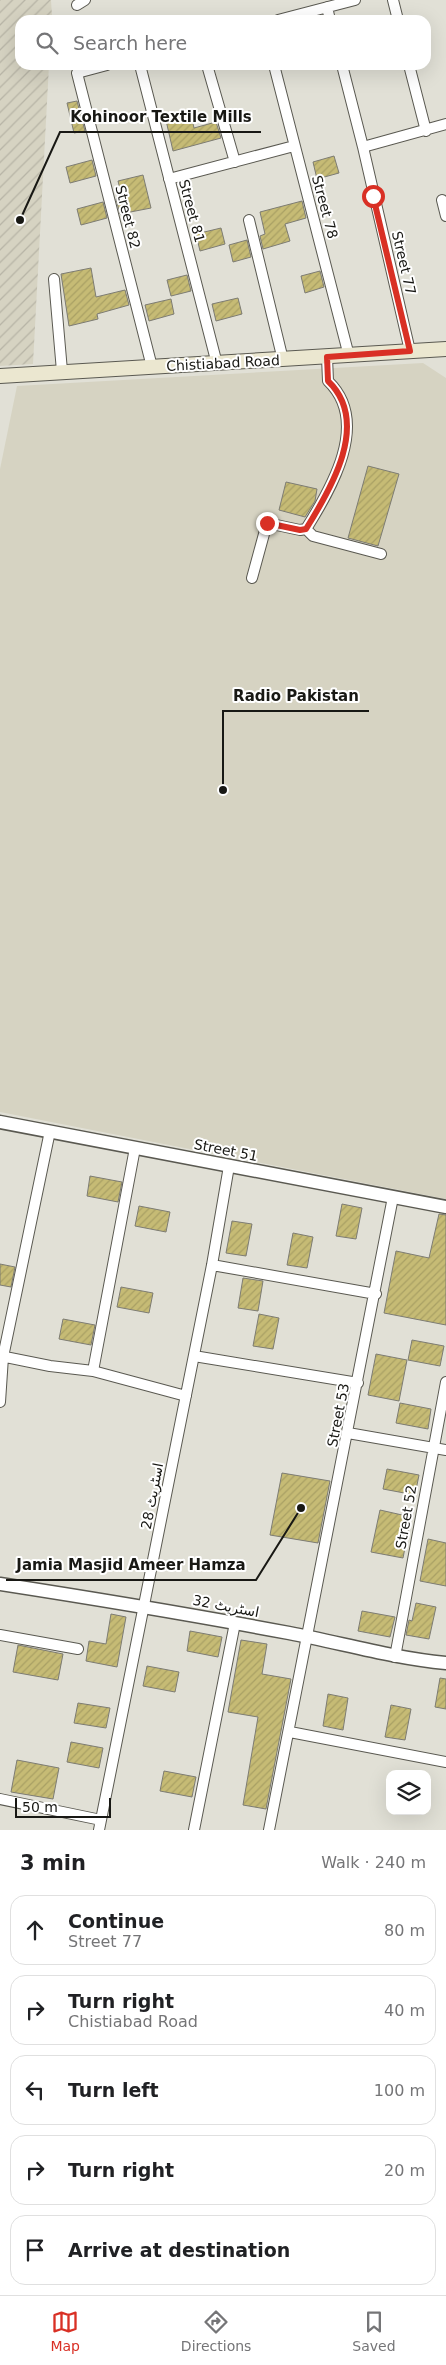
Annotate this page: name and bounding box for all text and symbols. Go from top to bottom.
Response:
search box [15,15,431,70]
icon: search [33,29,61,57]
text: Search here [73,32,187,54]
callout: Kohinoor Textile Mills [60,102,261,132]
text: Kohinoor Textile Mills [70,108,252,126]
street label: Street 78 [309,174,341,240]
street label: Street 81 [176,178,208,244]
street label: Street 82 [112,184,144,250]
route start [362,185,385,208]
street label: Street 77 [389,230,419,296]
street label: Chistiabad Road [166,352,280,374]
route end [256,512,279,535]
callout: Radio Pakistan [223,681,369,711]
text: Radio Pakistan [233,687,359,705]
street label: Street 51 [193,1136,259,1164]
street label: Street 53 [324,1382,352,1448]
street label: اسٹریٹ 28 [138,1461,167,1531]
street label: Street 52 [392,1484,420,1550]
callout: Jamia Masjid Ameer Hamza [6,1550,256,1580]
text: Jamia Masjid Ameer Hamza [15,1556,246,1574]
street label: اسٹریٹ 32 [191,1592,261,1621]
map controls [386,1770,431,1815]
button: layers [386,1770,431,1815]
scale bar [15,1795,111,1818]
text: 50 m [22,1799,58,1815]
text: 3 min [20,1851,86,1875]
text: Walk · 240 m [321,1853,426,1872]
text: Continue [68,1910,164,1932]
icon: ahead [21,1916,49,1944]
text: 80 m [384,1921,425,1940]
text: Street 77 [68,1932,142,1951]
text: Turn right [68,1990,174,2012]
icon: right [21,1996,49,2024]
text: 40 m [384,2001,425,2020]
text: Chistiabad Road [68,2012,198,2031]
icon: left [21,2076,49,2104]
text: Turn left [68,2079,159,2101]
text: 100 m [374,2081,425,2100]
icon: right [21,2156,49,2184]
text: Turn right [68,2159,174,2181]
text: 20 m [384,2161,425,2180]
icon: arrive [21,2236,49,2264]
text: Arrive at destination [68,2239,290,2261]
tab: Map [50,2308,80,2354]
tab: Directions [181,2308,251,2354]
tab: Saved [352,2308,396,2354]

